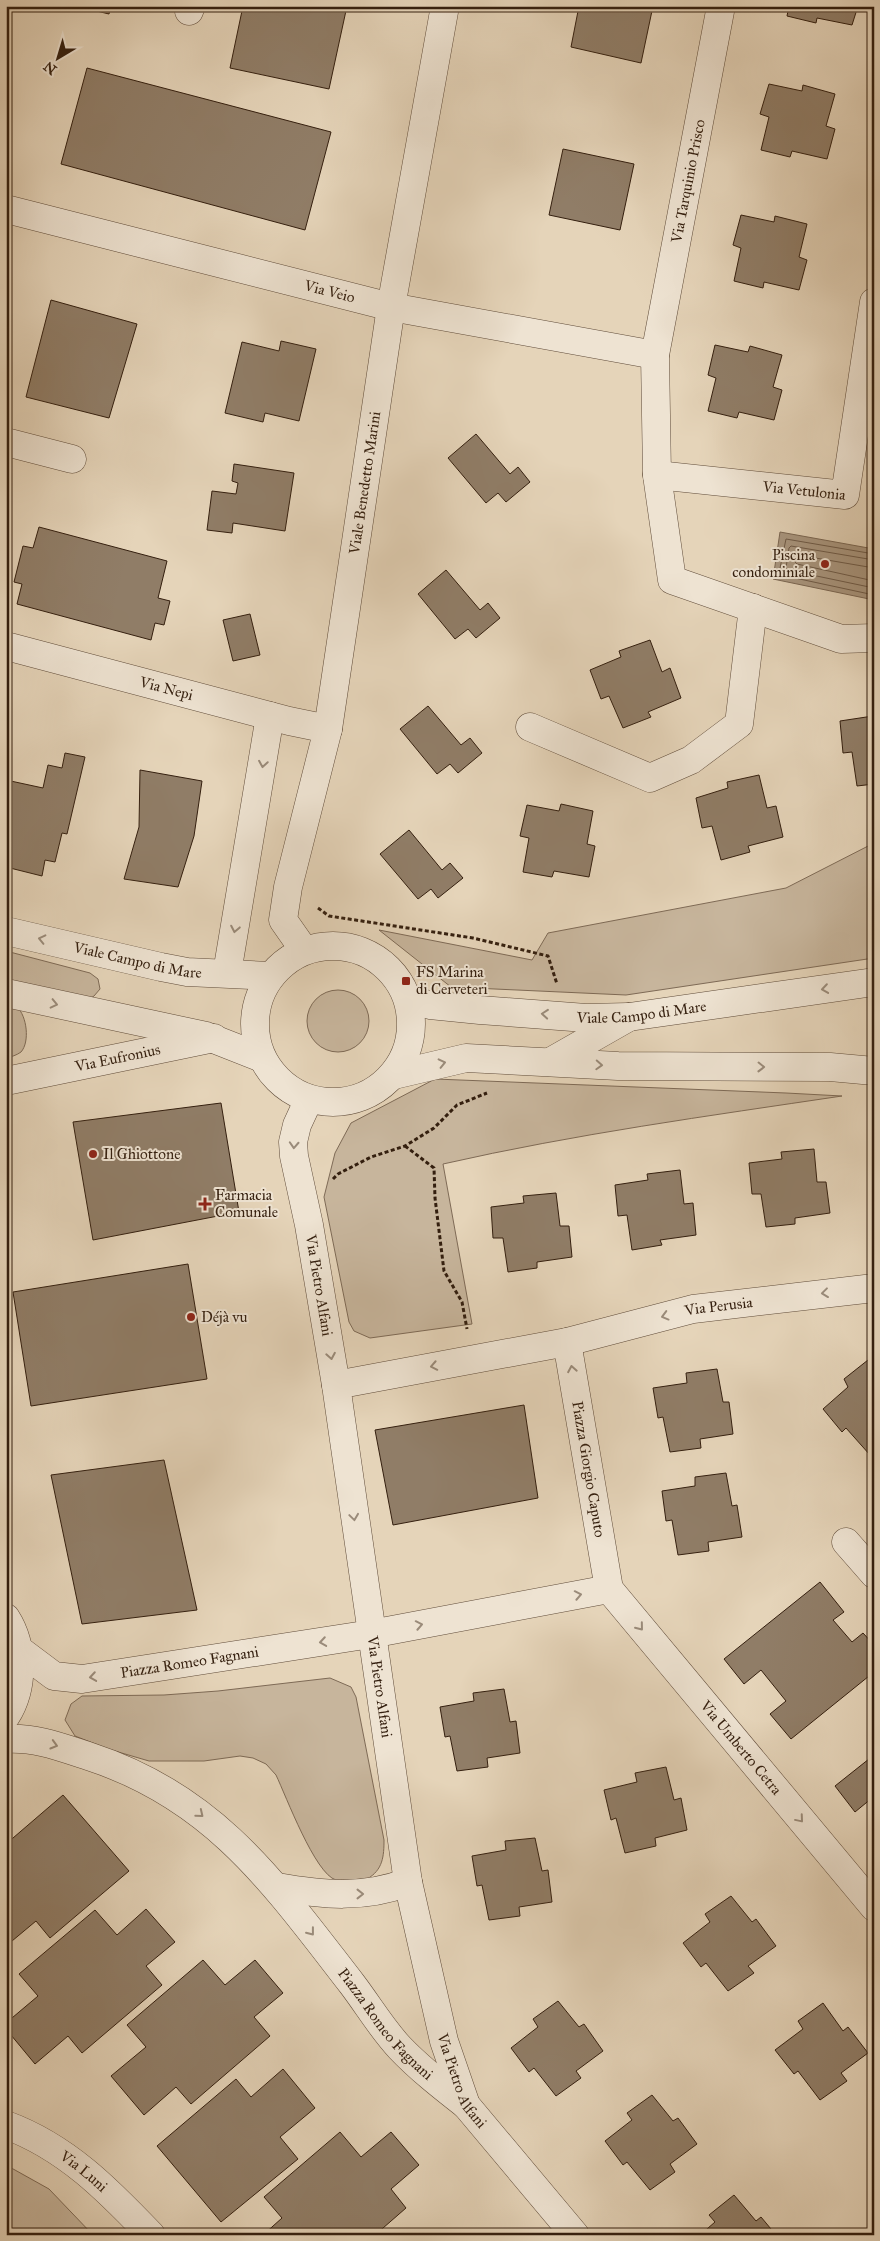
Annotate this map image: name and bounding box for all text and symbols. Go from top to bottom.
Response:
north arrow [32,32,82,82]
text: N [40,57,60,78]
street label: Via Tarquinio Prisco [667,117,710,245]
street label: Via Veio [302,276,357,307]
street label: Viale Benedetto Marini [345,410,384,556]
street label: Via Vetulonia [761,477,847,504]
place label: Piscina condominiale [732,546,816,581]
marker: Piscina condominiale [819,558,831,570]
street label: Via Nepi [137,673,195,704]
one-way arrow [258,760,268,769]
one-way arrow [230,924,241,933]
one-way arrow [37,934,46,945]
street label: Viale Campo di Mare [71,938,202,982]
place label: FS Marina di Cerveteri [416,963,488,998]
marker: FS Marina di Cerveteri [400,975,412,987]
one-way arrow [821,983,829,994]
street label: Viale Campo di Mare [575,997,708,1027]
one-way arrow [49,998,58,1009]
one-way arrow [541,1009,549,1020]
street label: Via Eufronius [72,1040,162,1076]
one-way arrow [437,1058,446,1069]
one-way arrow [595,1059,603,1070]
one-way arrow [758,1062,766,1072]
one-way arrow [289,1141,300,1149]
place label: Il Ghiottone [103,1145,180,1163]
marker: Il Ghiottone [87,1148,99,1160]
place label: Farmacia Comunale [215,1186,278,1221]
marker: Farmacia Comunale [199,1198,211,1210]
street label: Via Pietro Alfani [302,1232,337,1338]
one-way arrow [821,1287,829,1298]
street label: Via Perusia [682,1293,754,1320]
place label: Déjà vu [201,1308,248,1326]
one-way arrow [660,1310,669,1321]
marker: Déjà vu [185,1311,197,1323]
one-way arrow [325,1352,335,1360]
one-way arrow [430,1360,438,1371]
one-way arrow [567,1364,577,1373]
street label: Piazza Giorgio Caputo [568,1400,609,1539]
one-way arrow [349,1512,359,1521]
one-way arrow [574,1590,583,1601]
one-way arrow [414,1621,423,1631]
one-way arrow [634,1621,642,1630]
street label: Via Pietro Alfani [363,1634,396,1739]
one-way arrow [318,1636,327,1646]
street label: Piazza Romeo Fagnani [119,1643,260,1682]
one-way arrow [89,1672,97,1682]
street label: Via Umberto Cetra [696,1696,786,1799]
one-way arrow [50,1740,58,1750]
one-way arrow [194,1809,203,1817]
one-way arrow [794,1814,803,1823]
one-way arrow [357,1889,365,1899]
one-way arrow [306,1926,315,1935]
street label: Piazza Romeo Fagnani [334,1964,437,2084]
street label: Via Pietro Alfani [433,2031,491,2132]
street label: Via Luni [56,2146,111,2196]

